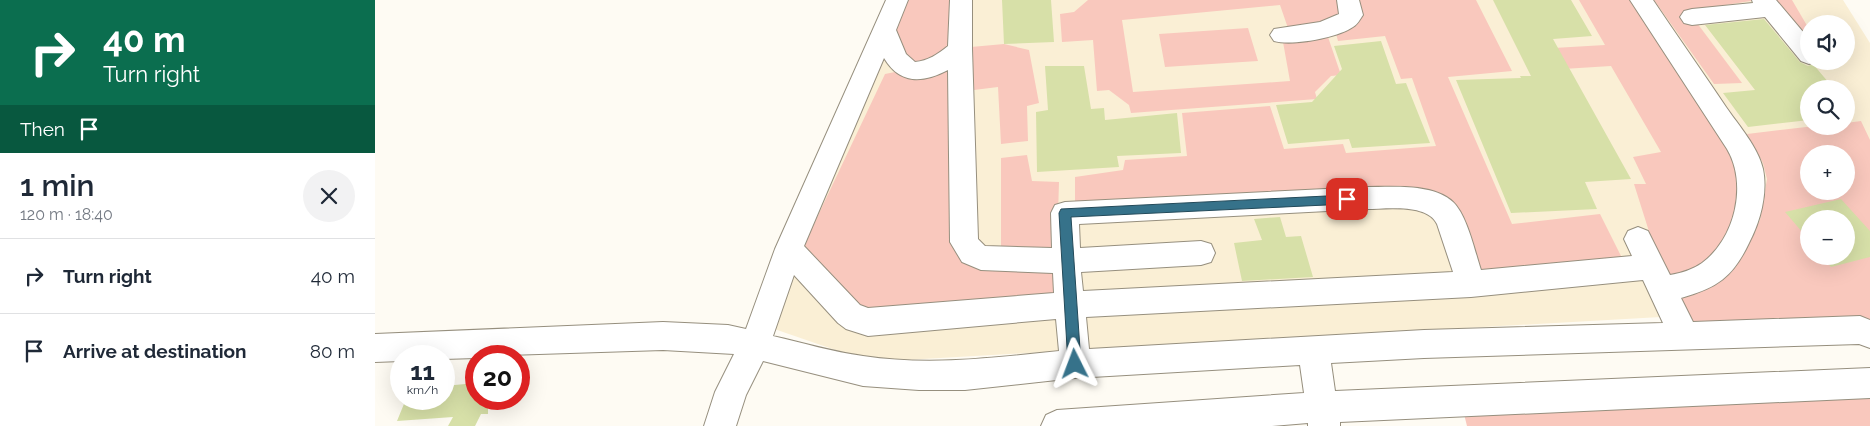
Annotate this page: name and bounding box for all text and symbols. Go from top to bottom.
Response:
map controls [1800,15,1855,265]
button: sound [1800,15,1855,70]
text: 40 m [103,19,185,60]
icon: right [20,20,85,85]
text: Turn right [103,61,200,87]
button: search [1800,80,1855,135]
icon: arrive [75,115,103,143]
text: Then [20,118,65,140]
button: + [1800,145,1855,200]
text: 1 min [20,168,95,203]
button: close [303,170,355,222]
pin [1326,178,1368,220]
icon: arrive [1333,185,1361,213]
text: 120 m · 18:40 [20,205,113,224]
button: − [1800,210,1855,265]
icon: right [20,262,48,290]
text: Turn right [63,265,152,287]
text: 40 m [311,265,355,287]
icon: arrive [20,337,48,365]
position arrow [1048,337,1100,389]
text: Arrive at destination [63,340,247,362]
text: 80 m [310,340,355,362]
speed limit sign: 20 [465,345,530,410]
text: 11 [410,356,435,386]
text: km/h [407,383,438,397]

